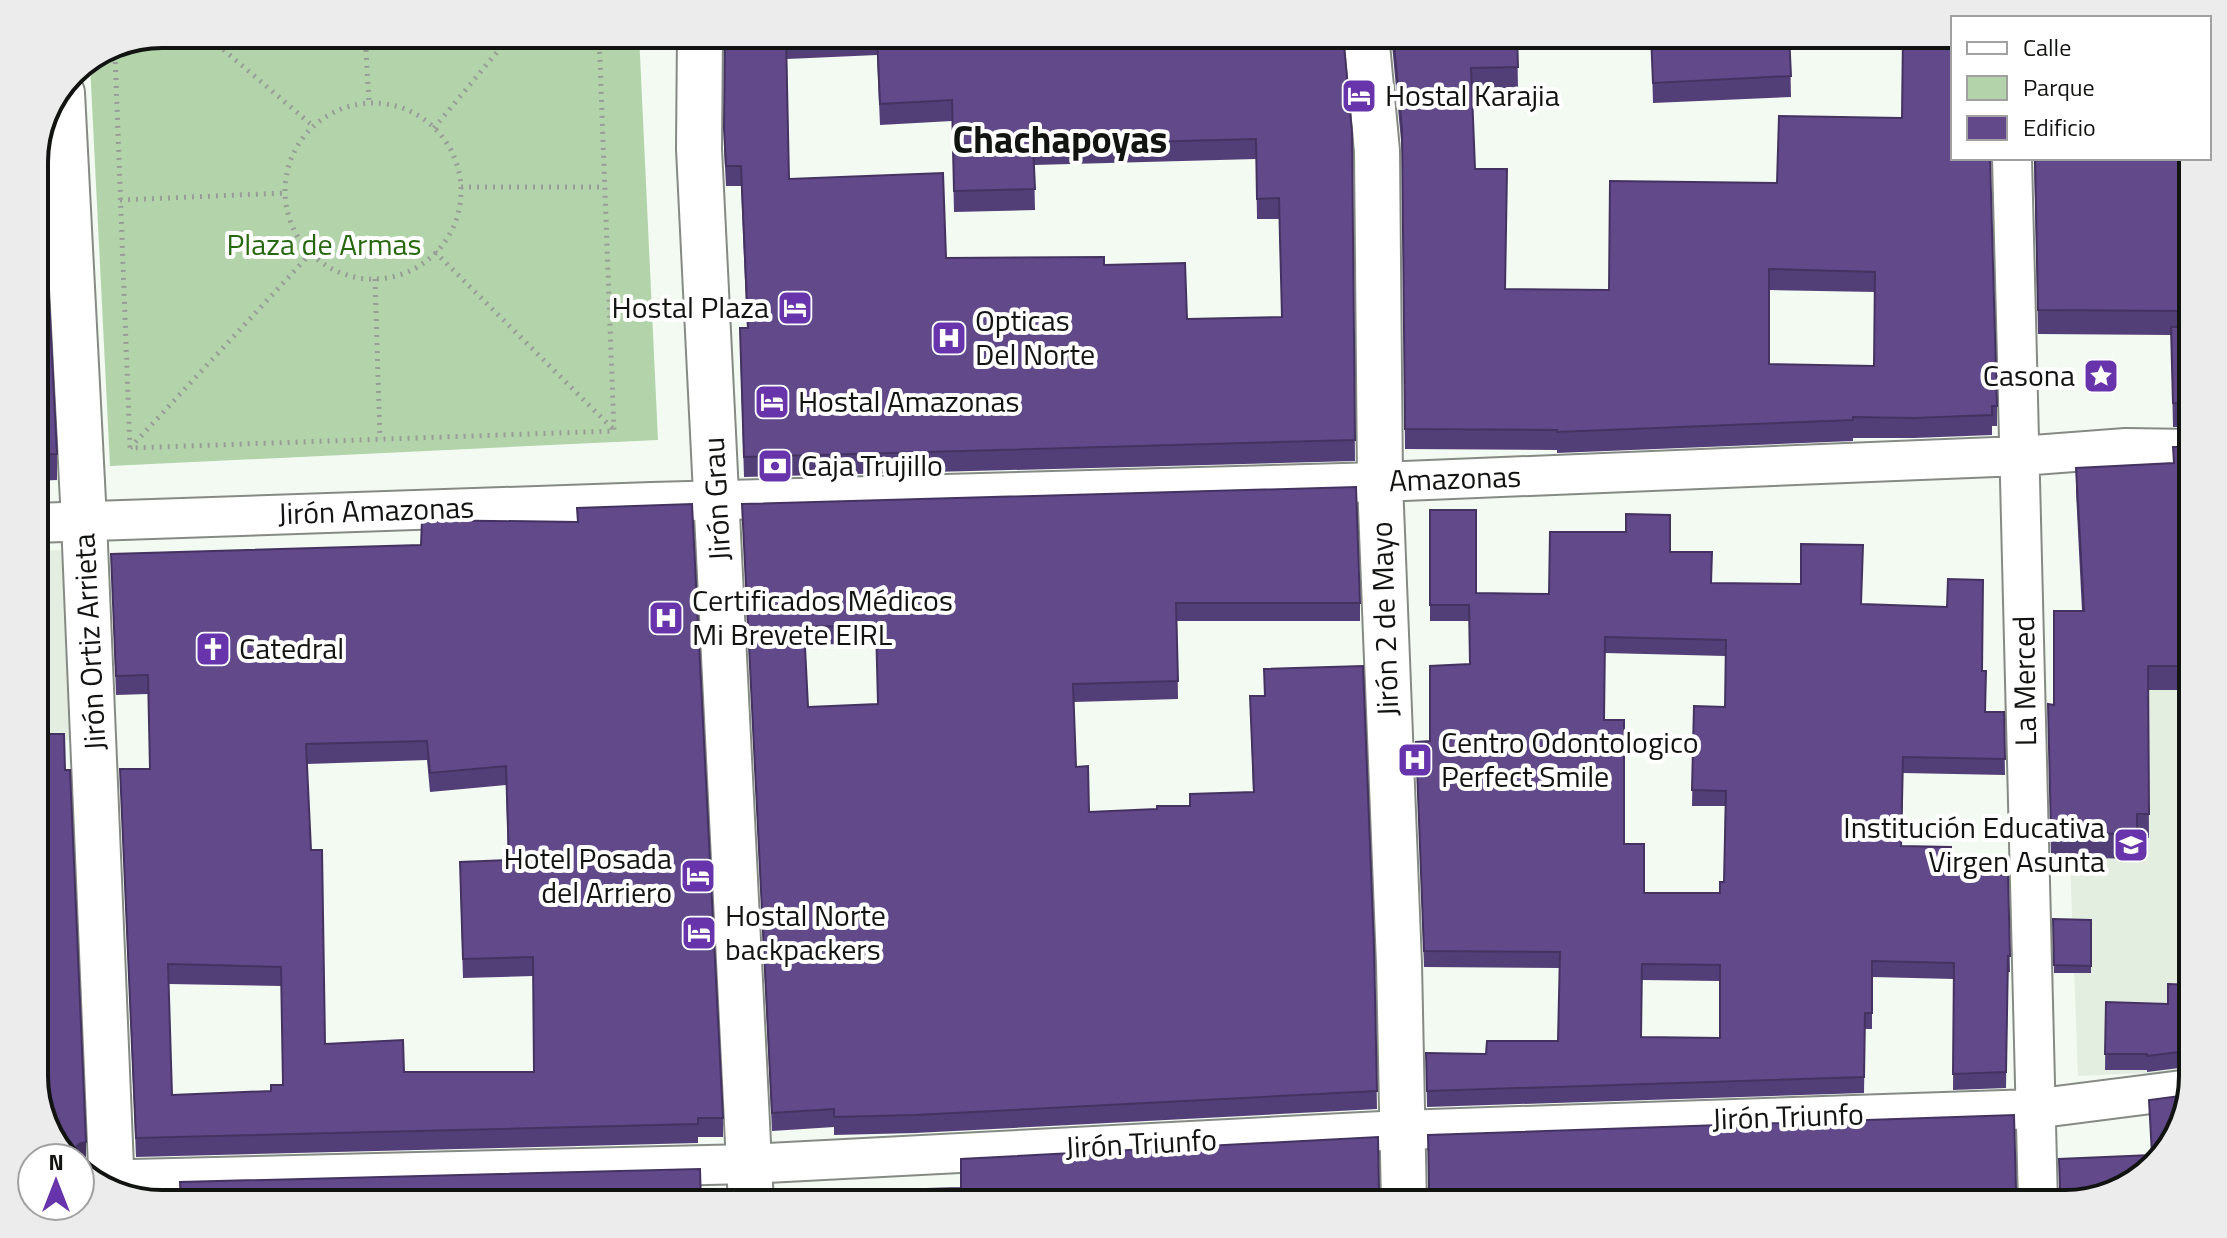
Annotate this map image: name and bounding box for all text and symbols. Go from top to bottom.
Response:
legend [1951,16,2211,160]
text: Calle [2023,29,2071,65]
text: Parque [2023,69,2095,105]
place label: Hostal Karajia [1385,72,1560,118]
hotel icon: Hostal Karajia [1340,77,1378,115]
text: Edificio [2023,109,2096,145]
district label: Chachapoyas [952,110,1168,168]
park label: Plaza de Armas [227,221,421,267]
place label: Hostal Plaza [612,284,769,330]
hotel icon: Hostal Plaza [776,289,814,327]
place label: Opticas Del Norte [975,297,1095,377]
hospital icon: Opticas Del Norte [930,319,968,357]
place label: Casona [1983,352,2075,398]
place icon: Casona [2082,357,2120,395]
place label: Hostal Amazonas [798,378,1019,424]
hotel icon: Hostal Amazonas [753,383,791,421]
street label: Jirón Grau [690,436,742,562]
place label: Caja Trujillo [801,442,943,488]
bank icon: Caja Trujillo [756,447,794,485]
street label: Amazonas [1388,453,1522,503]
street label: Jirón Amazonas [277,484,475,536]
street label: Jirón 2 de Mayo [1358,521,1410,717]
street label: Jirón Ortiz Arrieta [60,532,118,752]
place label: Certificados Médicos Mi Brevete EIRL [692,577,953,657]
hospital icon: Certificados Médicos Mi Brevete EIRL [647,599,685,637]
street label: La Merced [2000,616,2048,747]
place label: Catedral [239,625,344,671]
church icon: Catedral [194,630,232,668]
place label: Centro Odontologico Perfect Smile [1441,719,1699,799]
hospital icon: Centro Odontologico Perfect Smile [1396,741,1434,779]
place label: Institución Educativa Virgen Asunta [1843,804,2105,884]
school or university icon: Institución Educativa Virgen Asunta [2112,826,2150,864]
place label: Hotel Posada del Arriero [504,835,672,915]
hotel icon: Hotel Posada del Arriero [679,857,717,895]
place label: Hostal Norte backpackers [725,892,886,972]
hotel icon: Hostal Norte backpackers [680,914,718,952]
street label: Jirón Triunfo [1711,1090,1865,1142]
street label: Jirón Triunfo [1064,1116,1218,1170]
north arrow [16,1142,96,1222]
text: N [48,1145,64,1179]

